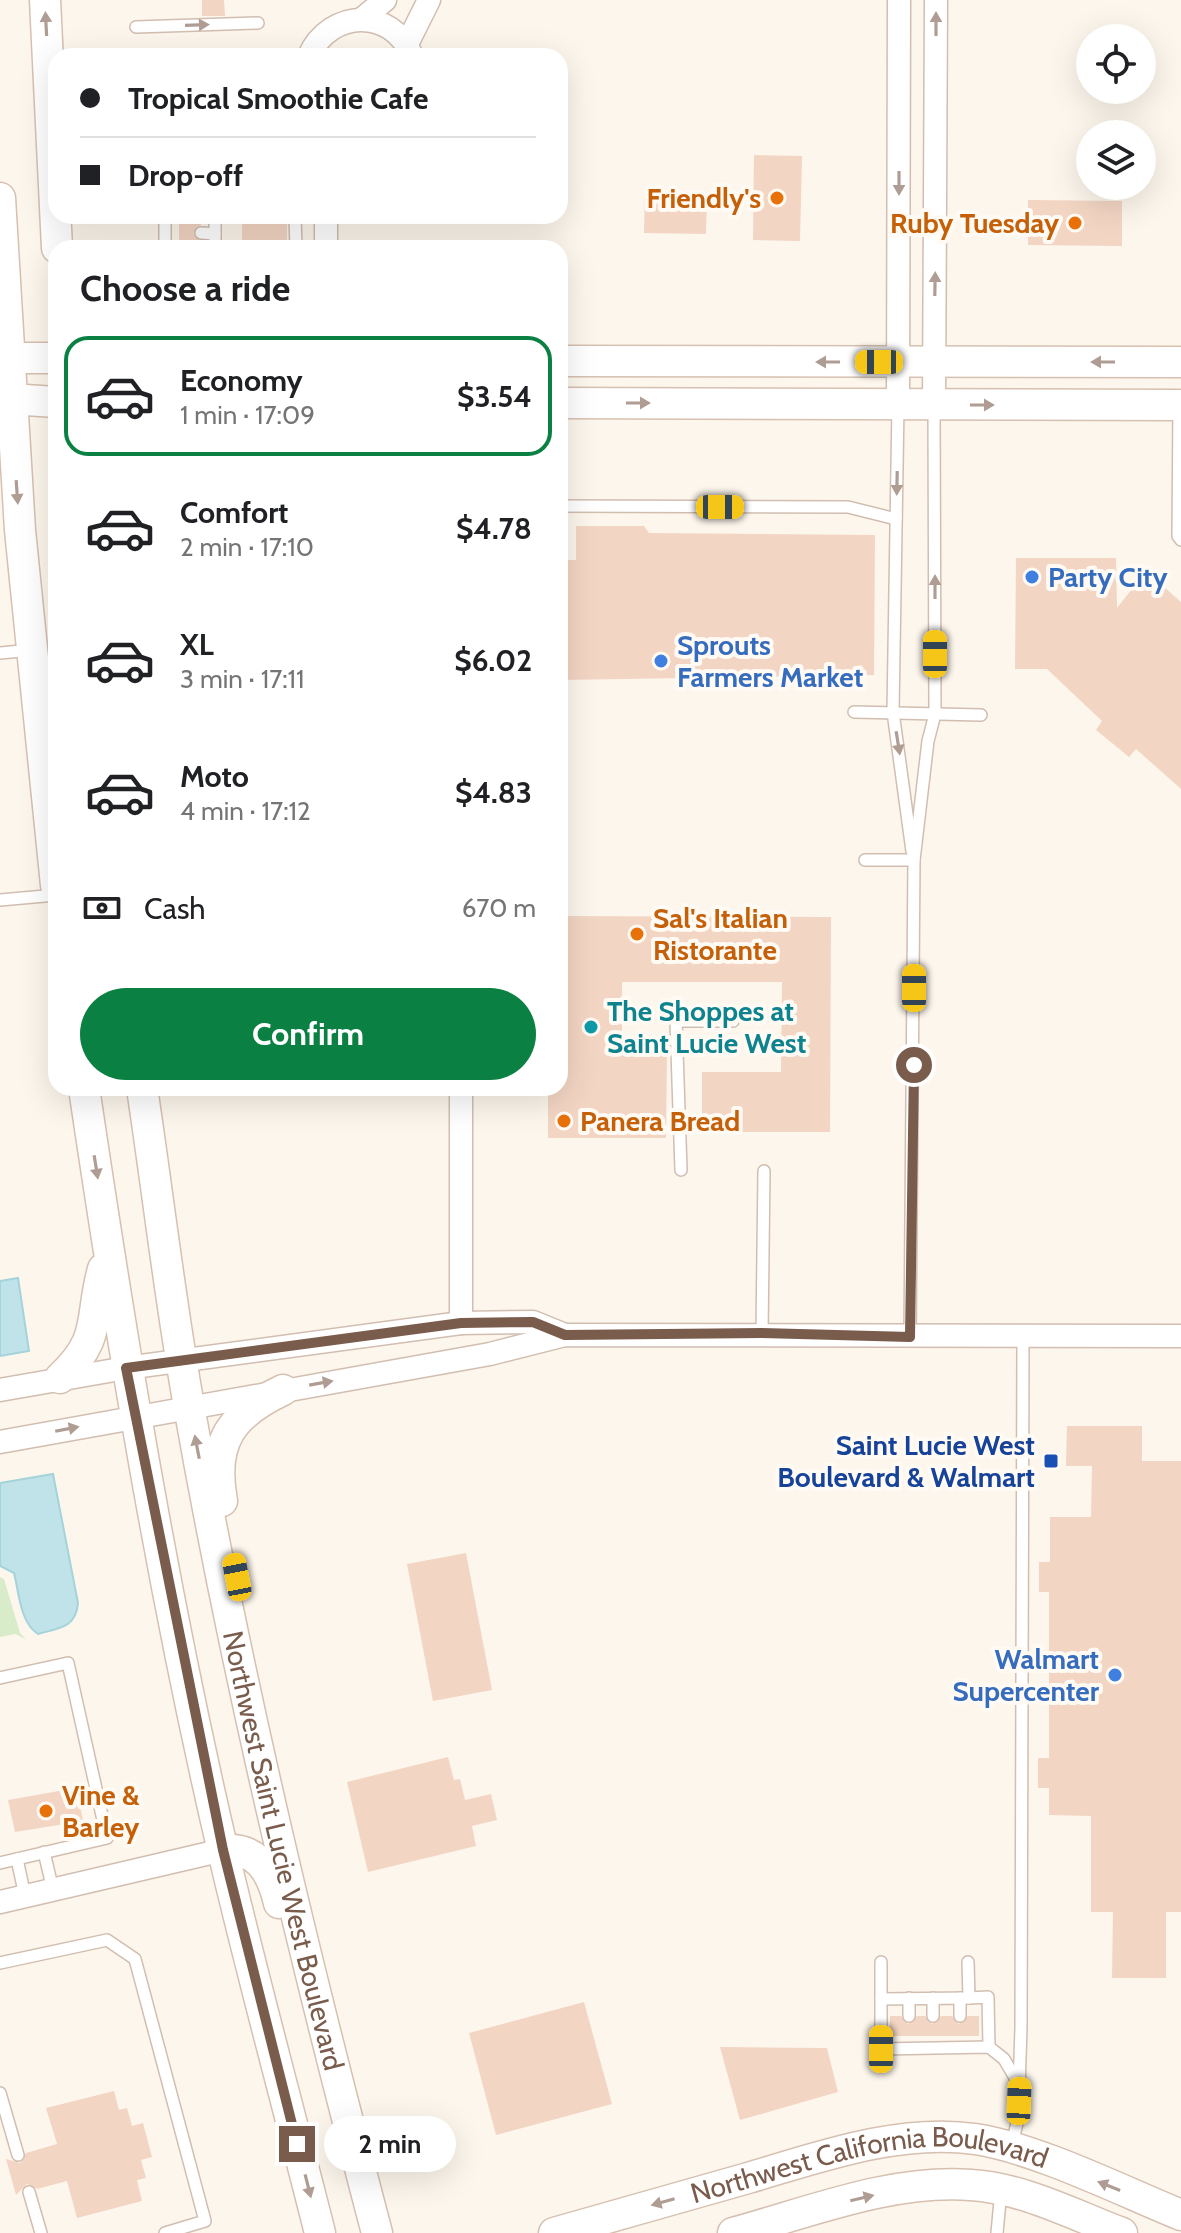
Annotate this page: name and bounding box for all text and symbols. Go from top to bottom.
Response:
one-way arrow [40,11,53,36]
one-way arrow [930,11,942,36]
one-way arrow [185,19,210,31]
map controls [1076,24,1156,200]
button: locate [1076,24,1156,104]
text: Tropical Smoothie Cafe [128,80,429,117]
button: layers [1076,120,1156,200]
text: Drop-off [128,157,243,194]
one-way arrow [893,171,905,196]
place label: Friendly's [647,181,761,215]
marker: Friendly's [768,189,786,207]
place label: Ruby Tuesday [890,206,1059,240]
marker: Ruby Tuesday [1066,214,1084,232]
text: Choose a ride [80,266,290,310]
one-way arrow [929,271,941,296]
car [855,350,903,374]
one-way arrow [815,356,840,368]
one-way arrow [1090,356,1115,368]
icon: car [84,360,156,432]
text: Economy [180,362,303,399]
text: $3.54 [457,378,532,415]
one-way arrow [626,397,651,409]
text: 1 min · 17:09 [180,399,315,431]
one-way arrow [970,399,995,411]
one-way arrow [890,471,903,496]
one-way arrow [11,480,24,505]
icon: car [84,492,156,564]
text: Comfort [180,494,288,531]
car [696,495,744,519]
text: $4.78 [456,510,532,547]
text: 2 min · 17:10 [180,531,314,563]
place label: Party City [1048,560,1168,594]
marker: Party City [1023,568,1041,586]
one-way arrow [929,574,941,599]
icon: car [84,624,156,696]
text: XL [180,626,214,663]
place label: Sprouts Farmers Market [677,628,863,694]
car [923,630,947,678]
text: $6.02 [454,642,532,679]
marker: Sprouts Farmers Market [652,652,670,670]
text: 3 min · 17:11 [180,663,305,695]
one-way arrow [892,731,905,756]
icon: car [84,756,156,828]
text: Moto [180,758,249,795]
text: $4.83 [455,774,532,811]
text: 4 min · 17:12 [180,795,311,827]
icon: cash [80,886,124,930]
text: Cash [144,890,206,927]
text: 670 m [462,892,536,924]
place label: Sal's Italian Ristorante [653,901,788,967]
marker: Sal's Italian Ristorante [628,925,646,943]
car [902,964,926,1012]
button: Confirm [80,988,536,1080]
place label: The Shoppes at Saint Lucie West [607,994,806,1060]
marker: The Shoppes at Saint Lucie West [582,1018,600,1036]
route start [896,1047,932,1083]
place label: Panera Bread [580,1104,740,1138]
marker: Panera Bread [555,1112,573,1130]
one-way arrow [90,1155,103,1180]
one-way arrow [309,1376,334,1389]
one-way arrow [55,1423,80,1435]
place label: Saint Lucie West Boulevard & Walmart [777,1428,1035,1494]
one-way arrow [190,1435,203,1460]
marker: Saint Lucie West Boulevard & Walmart [1042,1452,1060,1470]
car [221,1551,253,1603]
street label: Northwest Saint Lucie West Boulevard [216,1628,351,2074]
place label: Walmart Supercenter [952,1642,1100,1708]
marker: Walmart Supercenter [1106,1666,1124,1684]
place label: Vine & Barley [62,1778,140,1844]
marker: Vine & Barley [37,1802,55,1820]
car [869,2025,893,2073]
car [1006,2077,1032,2125]
callout: 2 min [325,2116,457,2172]
street label: Northwest California Boulevard [687,2120,1053,2210]
route end [279,2126,315,2162]
text: 2 min [359,2128,421,2160]
one-way arrow [302,2174,315,2199]
one-way arrow [1097,2179,1121,2192]
one-way arrow [850,2191,875,2203]
one-way arrow [650,2196,674,2209]

